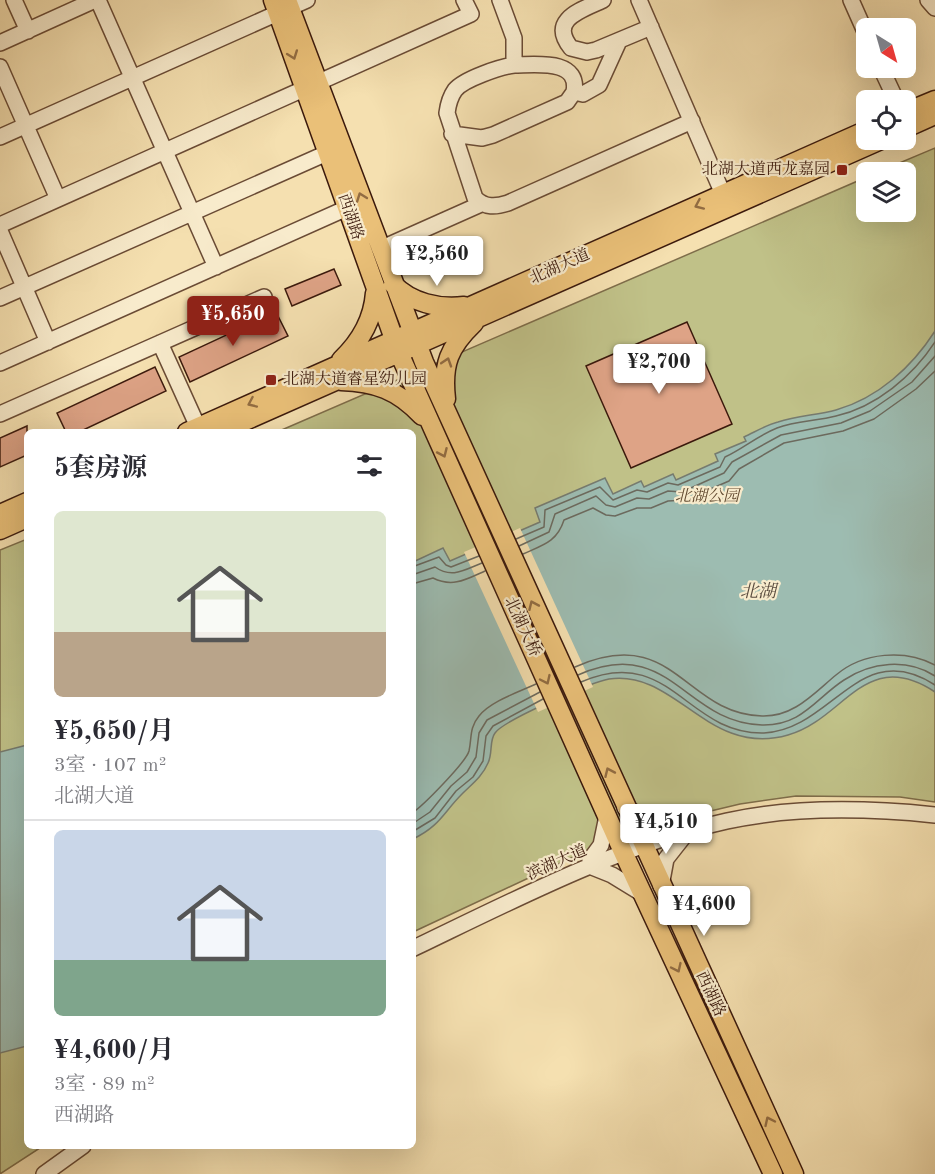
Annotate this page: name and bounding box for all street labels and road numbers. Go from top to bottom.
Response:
street label: 西湖路 [335,191,367,242]
street label: 北湖大道 [527,245,592,287]
street label: 北湖大桥 [501,594,545,659]
street label: 滨湖大道 [524,841,589,883]
street label: 西湖路 [693,968,729,1019]

